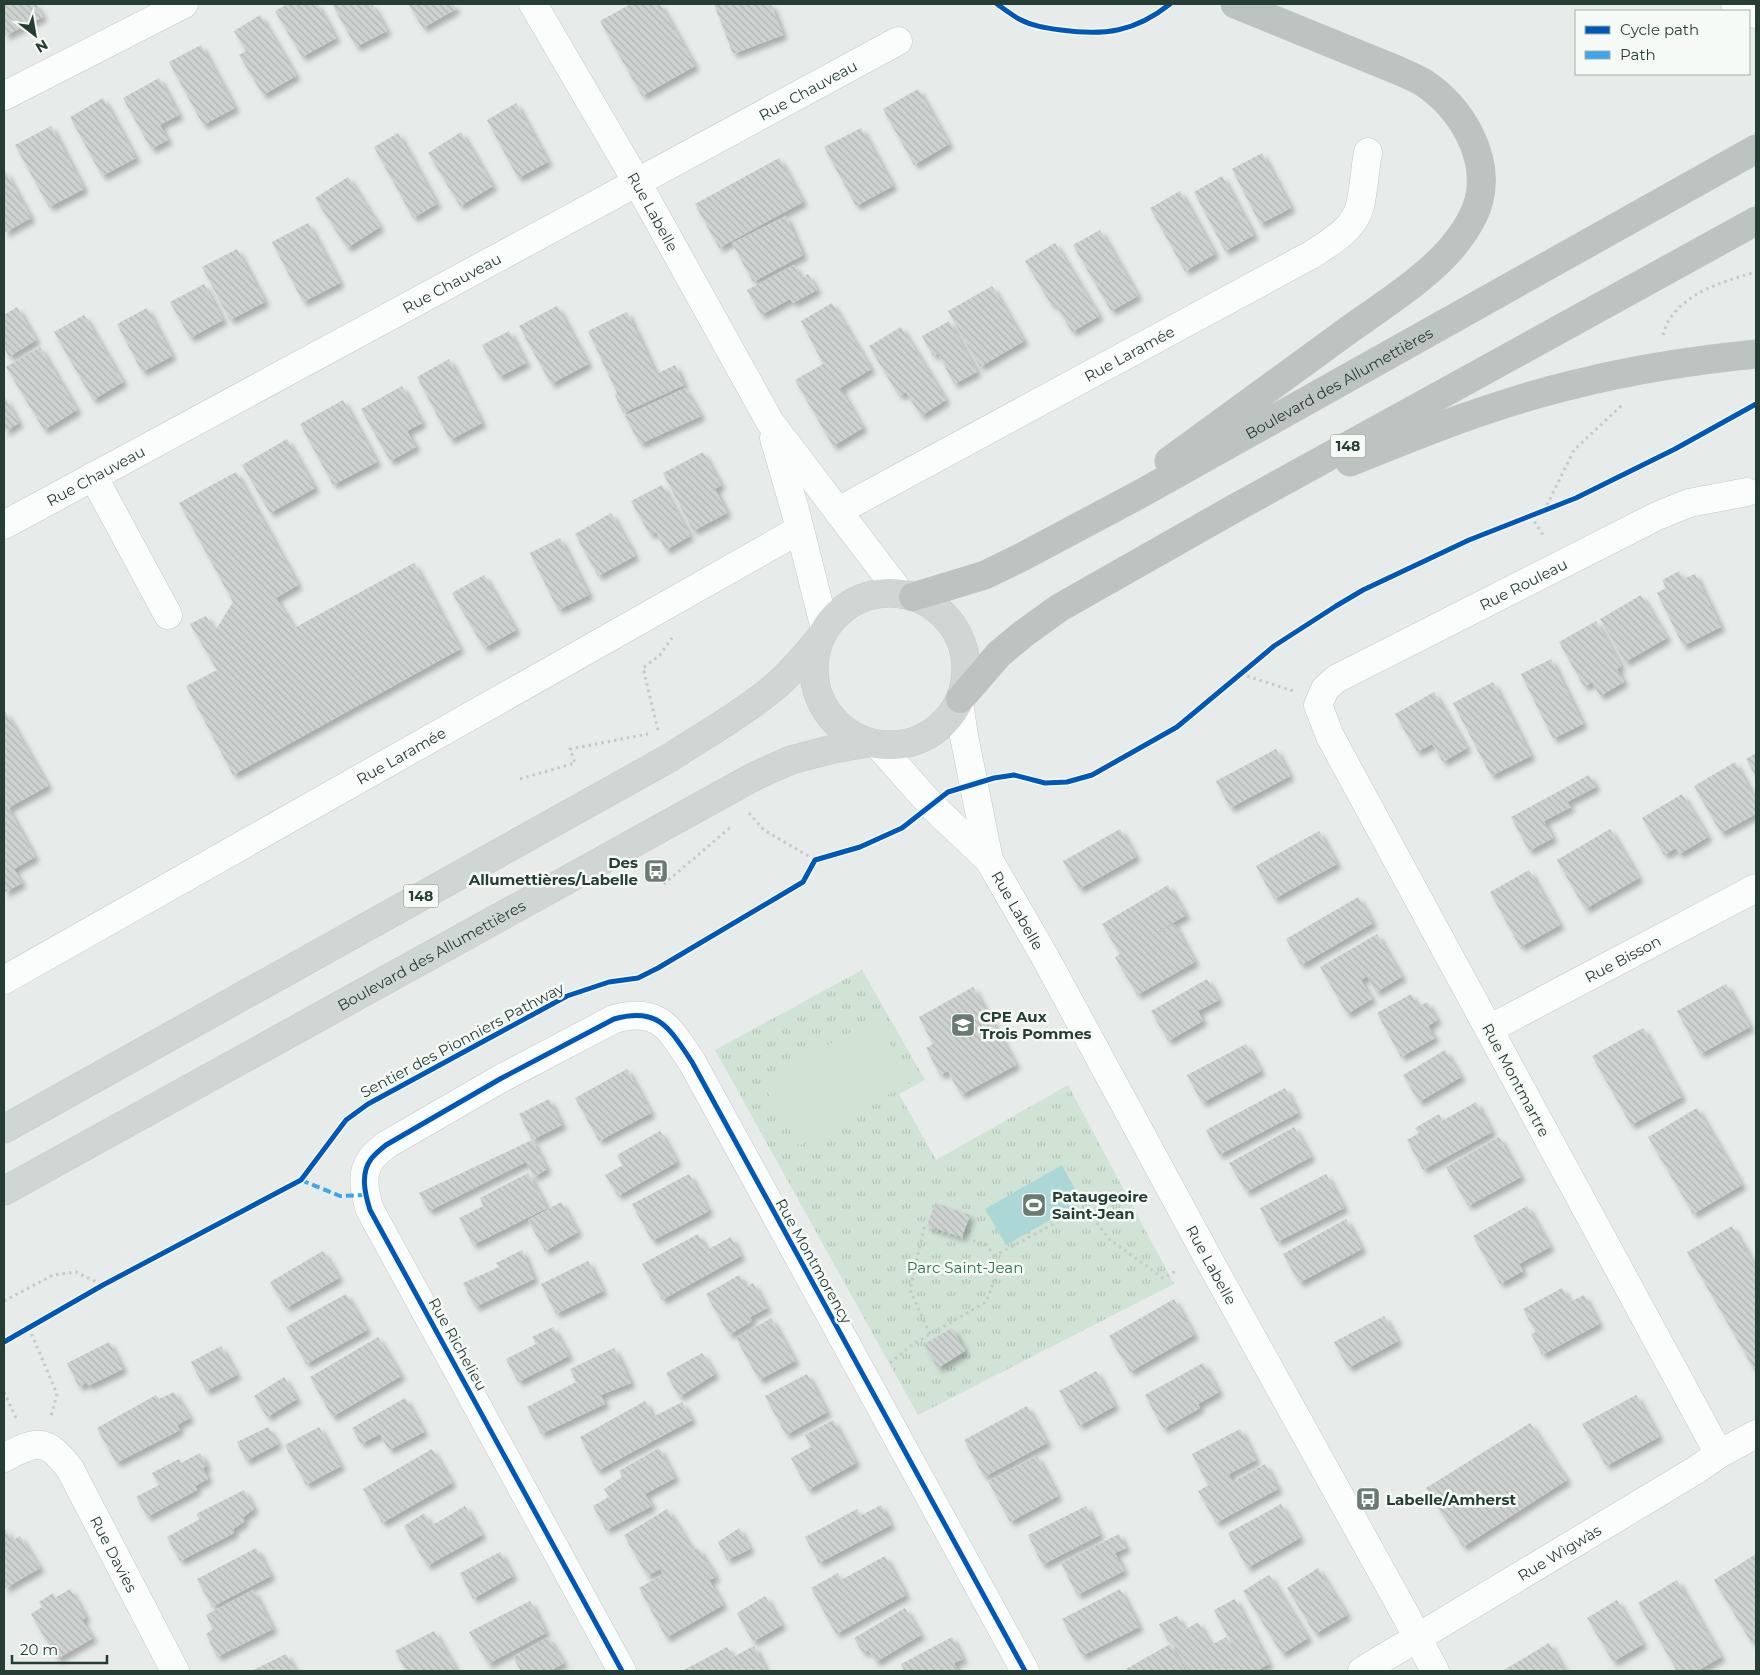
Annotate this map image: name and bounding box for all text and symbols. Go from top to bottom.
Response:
north arrow [10,10,60,60]
legend [1575,10,1750,75]
text: Cycle path [1620,20,1699,39]
text: N [32,36,51,57]
text: Path [1620,45,1656,64]
street label: Rue Chauveau [755,55,860,124]
street label: Rue Labelle [624,168,683,255]
street label: Rue Chauveau [399,248,504,317]
street label: Rue Laramée [1081,321,1178,386]
street label: Boulevard des Allumettières [1242,323,1436,443]
road number: 148 [1330,434,1366,458]
street label: Rue Chauveau [43,441,148,510]
street label: Rue Rouleau [1476,554,1570,614]
street label: Rue Laramée [353,722,449,788]
place label: Des Allumettières/Labelle [468,853,638,889]
bus stop icon: Des Allumettières/Labelle [643,858,669,884]
street label: Rue Labelle [988,867,1048,953]
road number: 148 [404,884,438,908]
street label: Boulevard des Allumettières [334,895,529,1015]
street label: Rue Bisson [1581,931,1664,986]
street label: Sentier des Pionniers Pathway [357,978,568,1102]
place label: CPE Aux Trois Pommes [980,1007,1092,1043]
school or university icon: CPE Aux Trois Pommes [950,1012,976,1038]
street label: Rue Montmartre [1478,1020,1554,1140]
place label: Pataugeoire Saint-Jean [1052,1187,1148,1223]
sports icon: Pataugeoire Saint-Jean [1021,1192,1047,1218]
street label: Rue Montmorency [772,1195,857,1328]
street label: Rue Labelle [1182,1222,1241,1308]
park label: Parc Saint-Jean [907,1258,1023,1277]
street label: Rue Richelieu [425,1294,491,1394]
bus stop icon: Labelle/Amherst [1355,1486,1381,1512]
place label: Labelle/Amherst [1386,1490,1517,1509]
street label: Rue Davies [86,1512,142,1595]
street label: Rue Wìgwàs [1514,1520,1604,1585]
scale bar [12,1632,108,1664]
text: 20 m [20,1640,58,1659]

